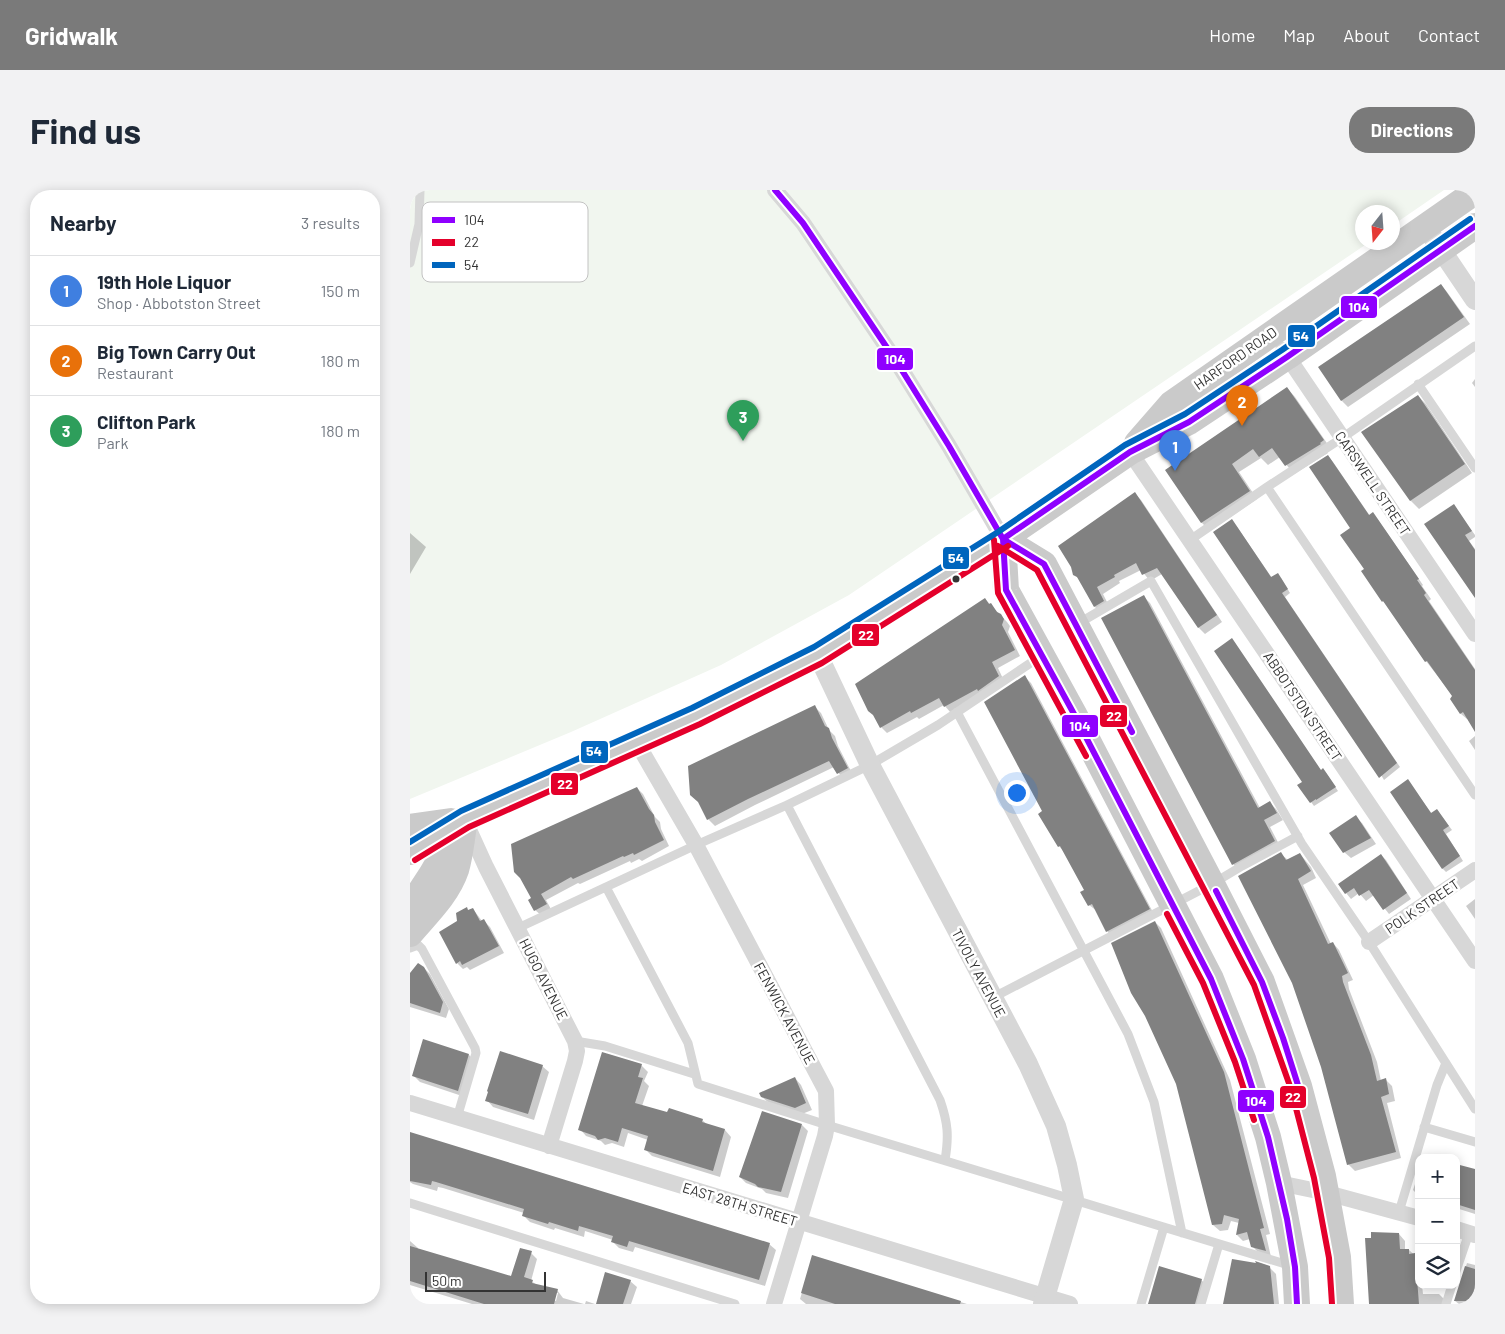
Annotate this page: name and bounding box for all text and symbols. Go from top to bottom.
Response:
text: Gridwalk [25,21,118,50]
text: Home [1209,24,1255,46]
text: Map [1283,24,1315,46]
text: About [1343,24,1390,46]
text: Contact [1418,24,1480,46]
button: Directions [1349,107,1475,153]
text: Find us [30,109,141,151]
legend [422,202,588,282]
north arrow [1355,205,1400,250]
text: Nearby [50,210,116,235]
text: 104 [464,211,485,228]
text: 3 results [301,213,360,232]
text: 22 [464,233,479,250]
text: 54 [464,256,479,273]
text: 19th Hole Liquor [97,270,231,293]
text: 1 [63,281,69,300]
text: 150 m [321,281,360,300]
text: Shop · Abbotston Street [97,293,261,312]
line badge: 104 [1340,295,1378,319]
text: 104 [1348,298,1370,315]
street label: HARFORD ROAD [1190,323,1280,393]
line badge: 54 [1287,324,1316,348]
text: 54 [1293,327,1309,344]
text: Big Town Carry Out [97,340,256,363]
line badge: 104 [876,347,914,371]
text: 104 [884,350,906,367]
text: 2 [62,351,70,370]
text: 180 m [321,351,360,370]
text: Restaurant [97,363,174,382]
pin: 2 [1226,385,1258,426]
pin: 3 [727,400,759,441]
text: Clifton Park [97,410,196,433]
text: 3 [62,421,70,440]
text: 180 m [321,421,360,440]
street label: CARSWELL STREET [1332,428,1414,538]
pin: 1 [1159,430,1191,471]
text: Park [97,433,128,452]
line badge: 54 [942,546,970,570]
text: 54 [948,549,964,566]
unlabelled marker [951,574,961,584]
line badge: 22 [851,623,880,647]
text: 22 [858,626,874,643]
street label: ABBOTSTON STREET [1260,648,1346,764]
line badge: 22 [1099,704,1128,728]
text: 22 [1106,707,1122,724]
line badge: 104 [1061,714,1099,738]
text: 104 [1069,717,1091,734]
line badge: 54 [580,740,609,764]
text: 54 [586,742,602,759]
line badge: 22 [550,772,579,796]
text: 22 [557,775,573,792]
your location [1004,780,1030,806]
street label: POLK STREET [1382,875,1462,937]
street label: TIVOLY AVENUE [948,926,1010,1020]
street label: HUGO AVENUE [516,935,572,1023]
street label: FENWICK AVENUE [751,959,819,1067]
line badge: 22 [1279,1085,1307,1109]
text: 22 [1285,1088,1301,1105]
line badge: 104 [1237,1089,1275,1113]
text: 104 [1245,1092,1267,1109]
map controls [1415,1154,1460,1289]
button: + [1415,1154,1460,1199]
street label: EAST 28TH STREET [681,1178,799,1230]
button: − [1415,1199,1460,1244]
button: layers [1415,1244,1460,1289]
scale bar [425,1269,546,1292]
text: 50 m [432,1272,461,1289]

